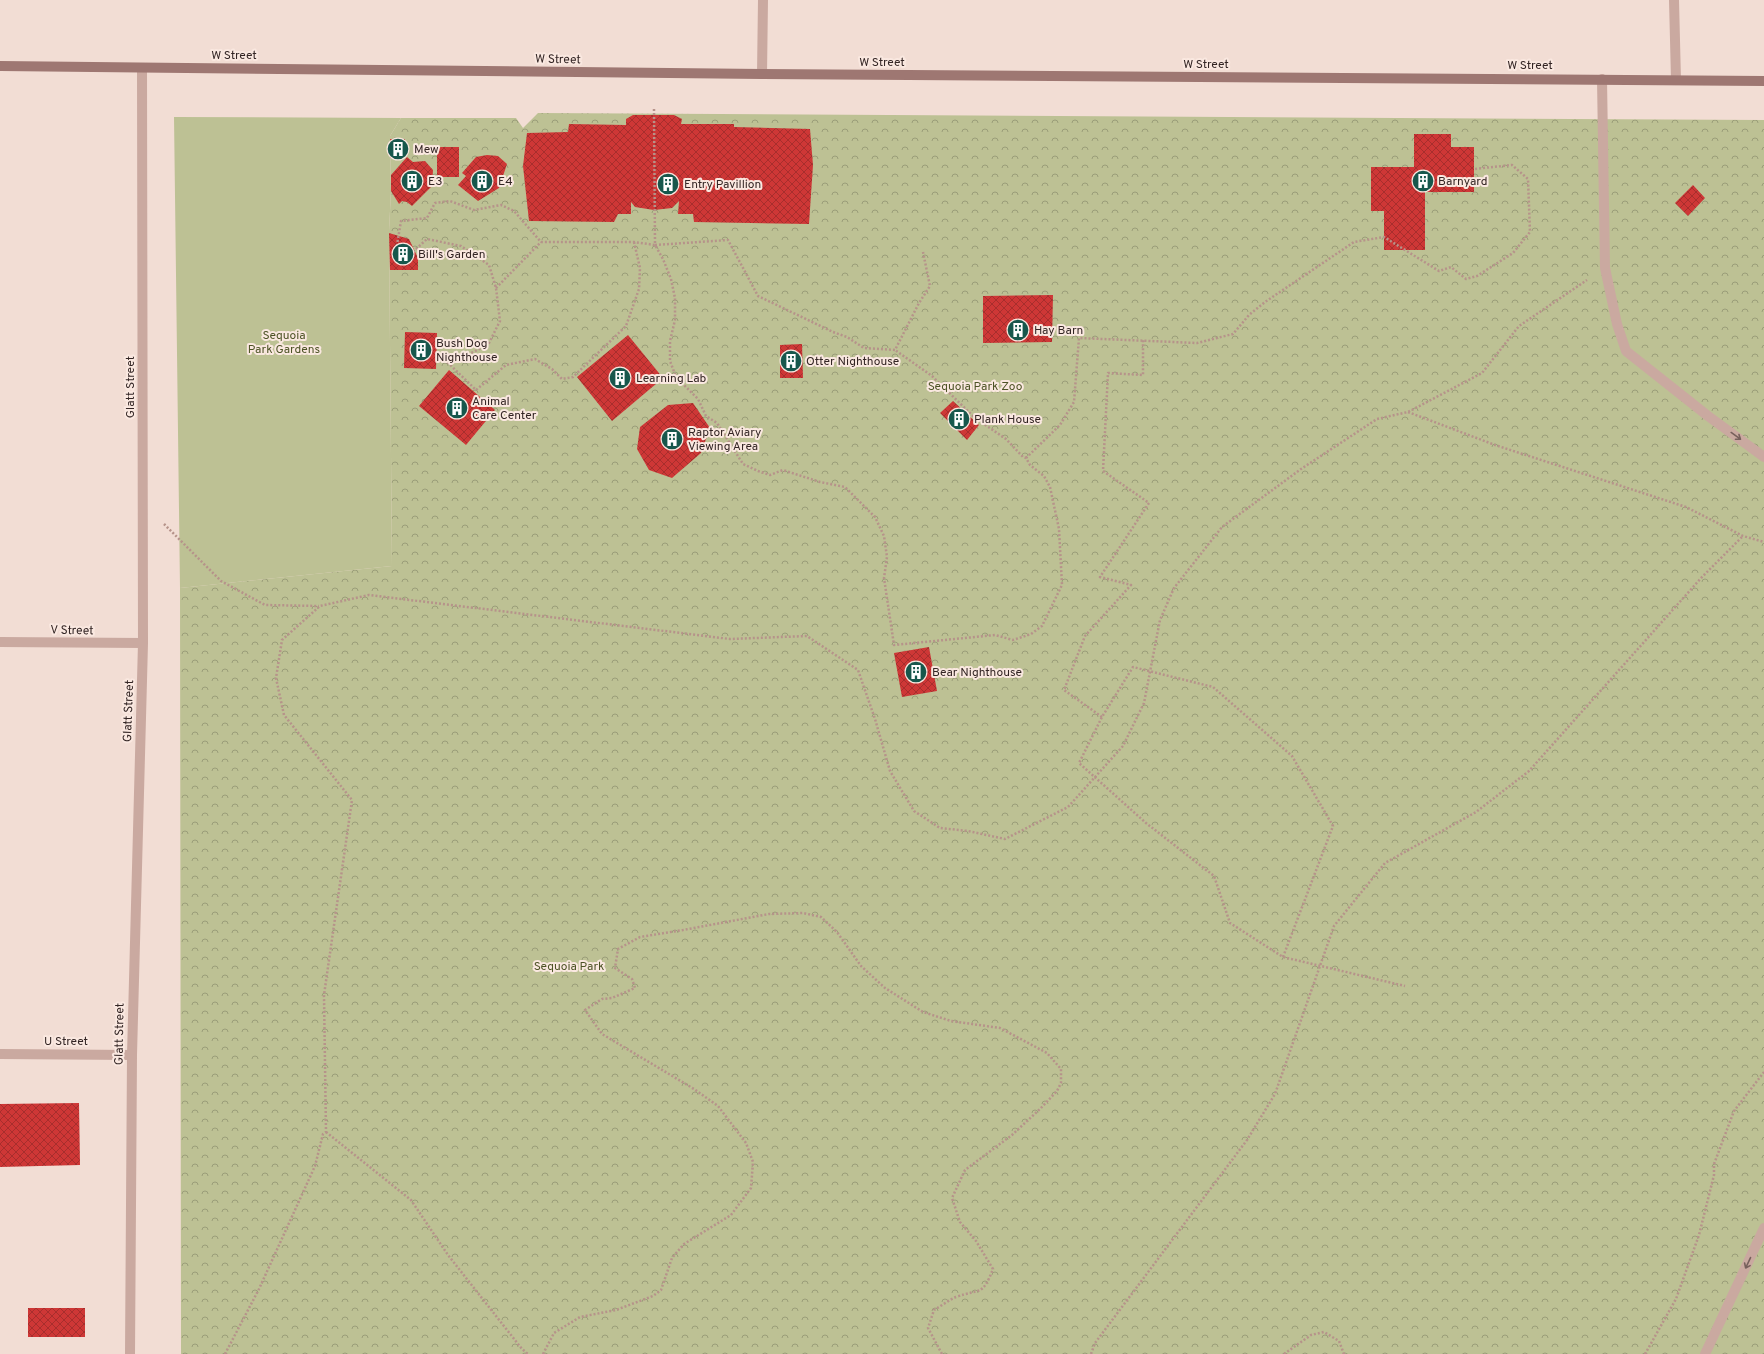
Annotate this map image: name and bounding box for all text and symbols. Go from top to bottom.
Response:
street label: W Street [211,48,257,64]
street label: W Street [535,52,581,68]
street label: W Street [859,55,905,71]
street label: W Street [1183,57,1229,73]
street label: W Street [1507,58,1553,74]
building icon: Mew [385,136,411,162]
place label: Mew [414,142,439,158]
building icon: E3 [399,168,425,194]
building icon: E4 [469,168,495,194]
building icon: Barnyard [1410,168,1436,194]
building icon: Entry Pavillion [655,171,681,197]
place label: E3 [428,174,442,190]
place label: E4 [498,174,513,190]
place label: Barnyard [1438,174,1487,190]
place label: Entry Pavillion [684,177,761,193]
building icon: Bill's Garden [390,241,416,267]
place label: Bill's Garden [418,247,485,263]
building icon: Hay Barn [1005,317,1031,343]
place label: Hay Barn [1034,323,1083,339]
park label: Sequoia Park Gardens [248,328,320,358]
place label: Bush Dog Nighthouse [436,336,498,366]
building icon: Bush Dog Nighthouse [408,337,434,363]
building icon: Otter Nighthouse [778,348,804,374]
place label: Otter Nighthouse [806,354,899,370]
street label: Glatt Street [123,356,139,418]
building icon: Learning Lab [607,365,633,391]
place label: Learning Lab [636,371,707,387]
park label: Sequoia Park Zoo [928,379,1023,395]
place label: Animal Care Center [472,394,537,424]
building icon: Animal Care Center [444,395,470,421]
building icon: Plank House [946,406,972,432]
place label: Plank House [974,412,1041,428]
place label: Raptor Aviary Viewing Area [688,425,761,455]
building icon: Raptor Aviary Viewing Area [659,426,685,452]
one-way arrow [1730,432,1741,441]
street label: V Street [50,623,94,639]
building icon: Bear Nighthouse [903,659,929,685]
place label: Bear Nighthouse [932,665,1022,681]
street label: Glatt Street [120,680,138,742]
park label: Sequoia Park [534,959,604,975]
street label: Glatt Street [111,1003,129,1065]
street label: U Street [44,1034,88,1050]
one-way arrow [1743,1257,1751,1269]

